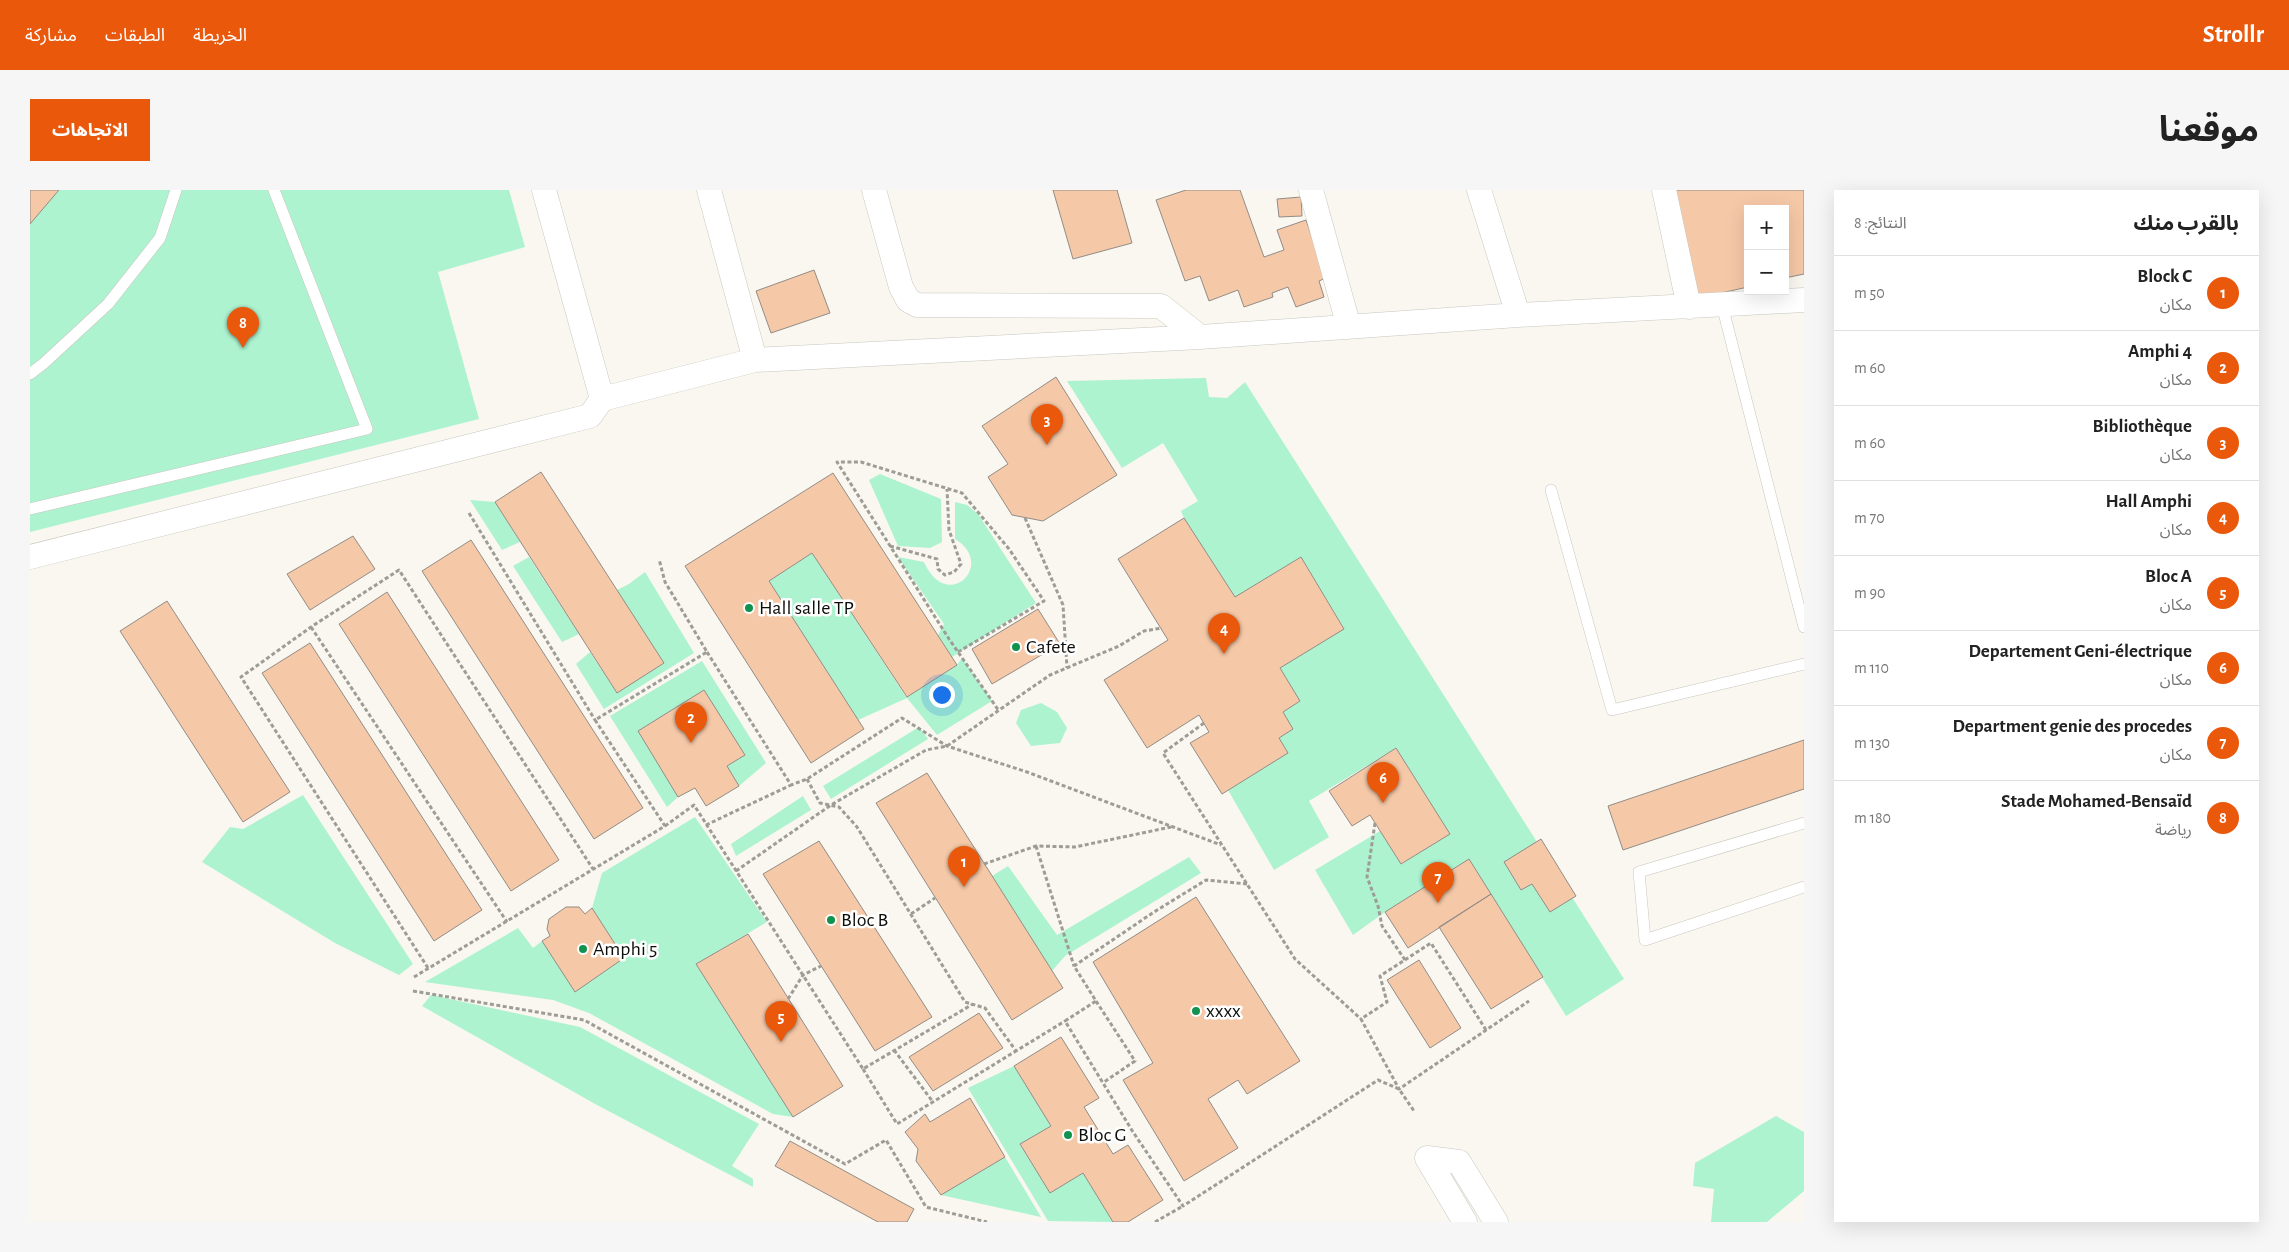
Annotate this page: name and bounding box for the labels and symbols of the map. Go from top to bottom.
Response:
pin: 8 [227,307,259,348]
pin: 3 [1031,404,1063,445]
place label: Hall salle TP [759,598,854,618]
marker: Hall salle TP [743,602,755,614]
pin: 4 [1208,613,1240,654]
place label: Cafete [1026,637,1076,657]
marker: Cafete [1010,641,1022,653]
your location [929,682,955,708]
pin: 2 [675,702,707,743]
pin: 6 [1367,762,1399,803]
pin: 1 [948,846,980,887]
pin: 7 [1422,862,1454,903]
place label: Bloc B [841,910,888,930]
marker: Bloc B [825,914,837,926]
place label: Amphi 5 [593,939,657,959]
marker: Amphi 5 [577,943,589,955]
pin: 5 [765,1001,797,1042]
place label: xxxx [1206,1001,1241,1021]
marker: xxxx [1190,1005,1202,1017]
place label: Bloc G [1078,1125,1127,1145]
marker: Bloc G [1062,1129,1074,1141]

